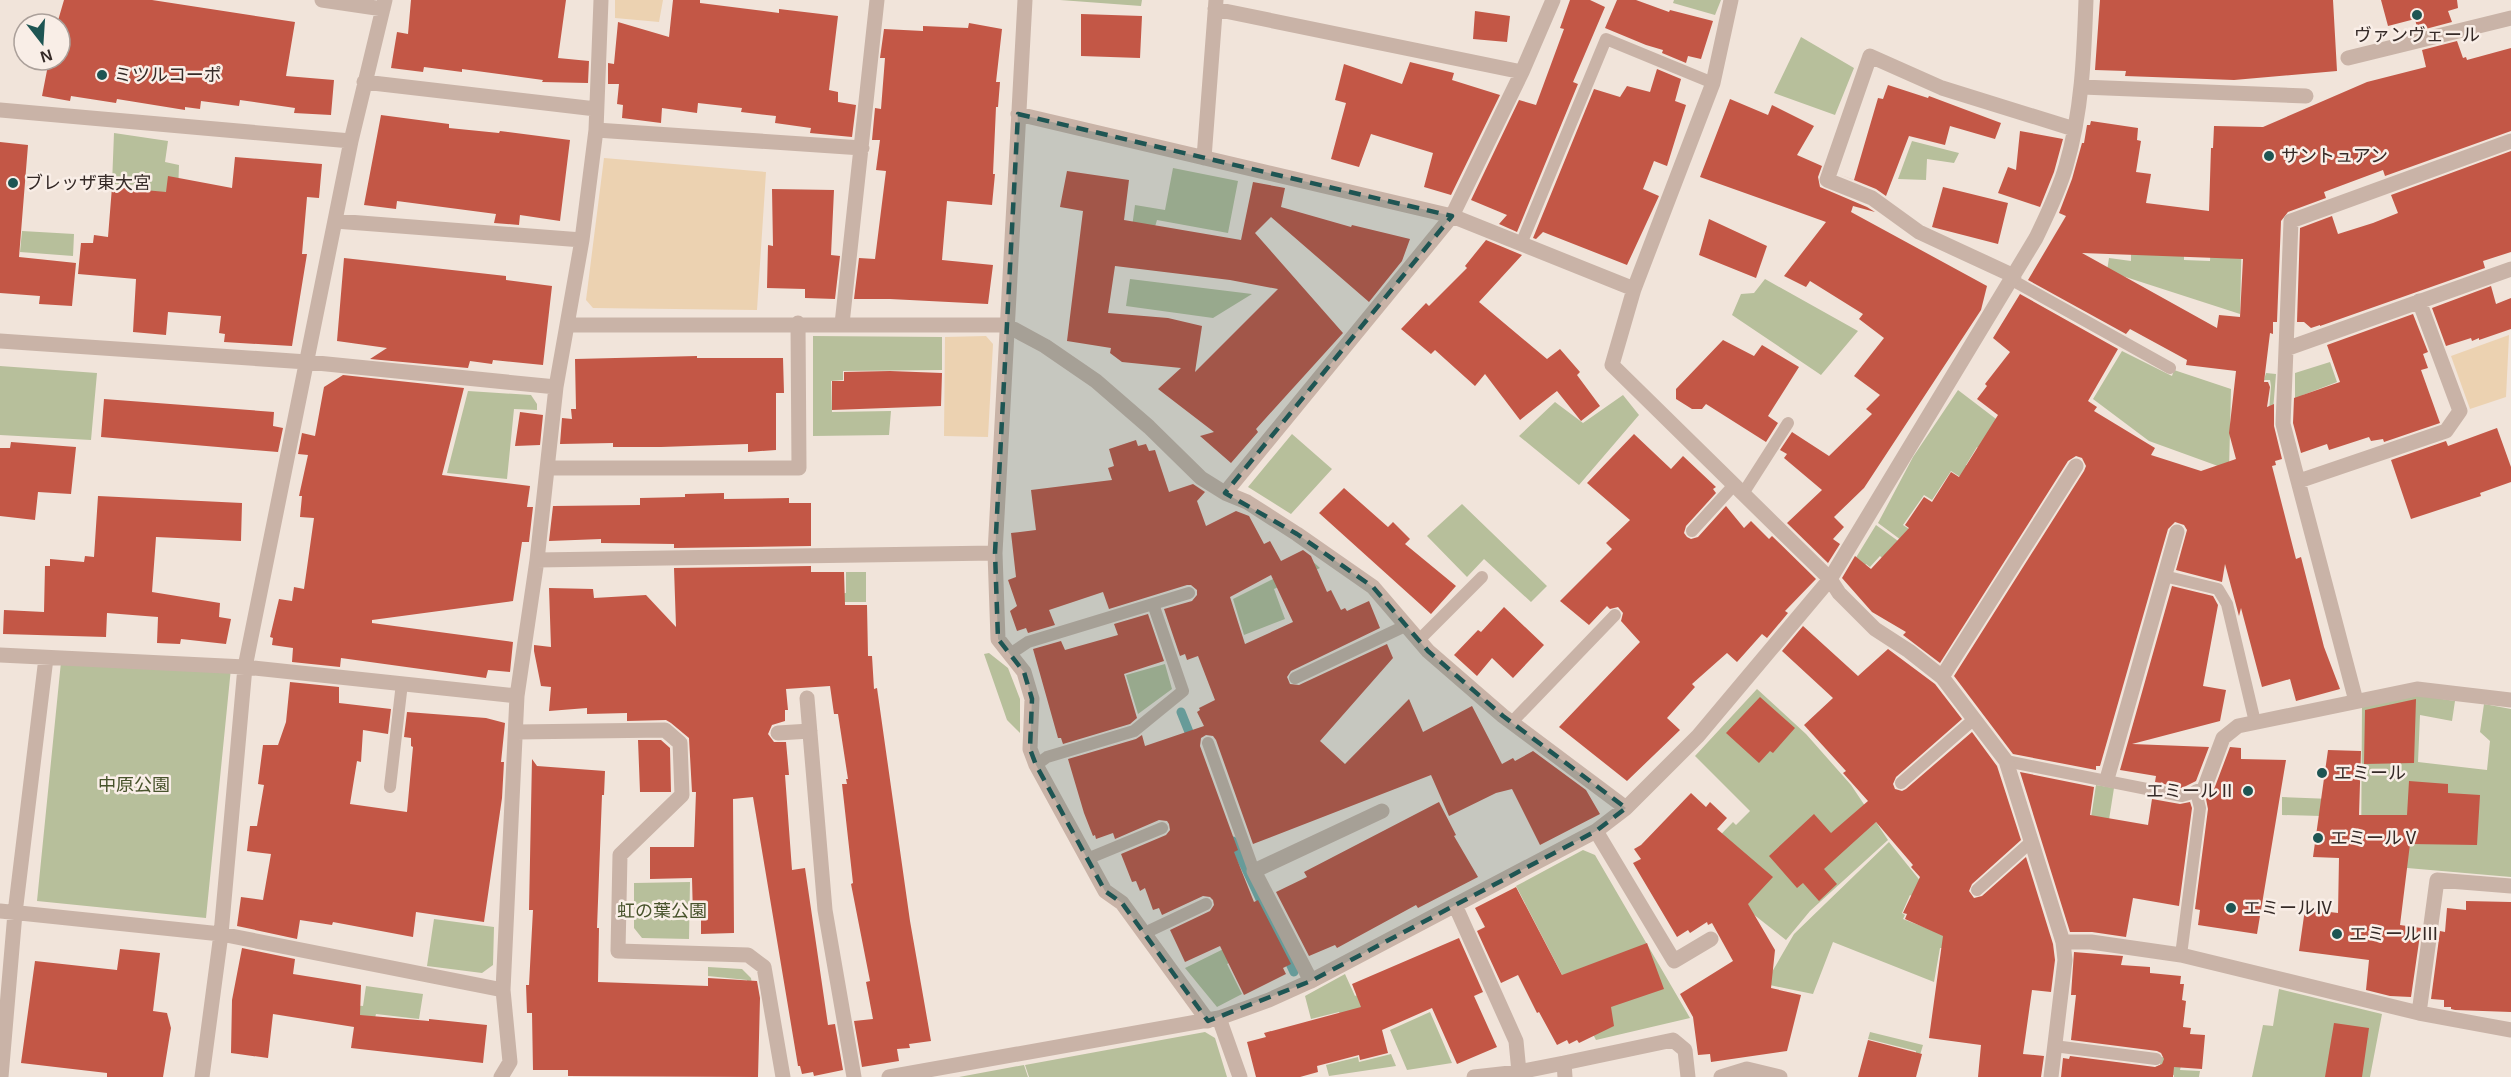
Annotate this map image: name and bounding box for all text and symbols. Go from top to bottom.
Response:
marker: ヴァンヴェール [2410,8,2424,22]
north arrow [12,12,72,72]
place label: ヴァンヴェール [2354,25,2480,45]
text: N [38,46,54,66]
place label: ミツルコーポ [114,65,222,85]
marker: ミツルコーポ [95,68,109,82]
place label: サントュアン [2281,146,2388,166]
marker: サントュアン [2262,149,2276,163]
place label: ブレッザ東大宮 [25,173,151,193]
marker: ブレッザ東大宮 [6,176,20,190]
place label: エミール [2334,763,2406,783]
marker: エミール [2315,766,2329,780]
park label: 中原公園 [98,775,170,795]
place label: エミールⅡ [2146,781,2236,801]
marker: エミールⅡ [2241,784,2255,798]
place label: エミールⅤ [2330,828,2420,848]
marker: エミールⅤ [2311,831,2325,845]
place label: エミールⅣ [2243,898,2333,918]
park label: 虹の葉公園 [617,901,707,921]
marker: エミールⅣ [2224,901,2238,915]
place label: エミールⅢ [2349,924,2439,944]
marker: エミールⅢ [2330,927,2344,941]

